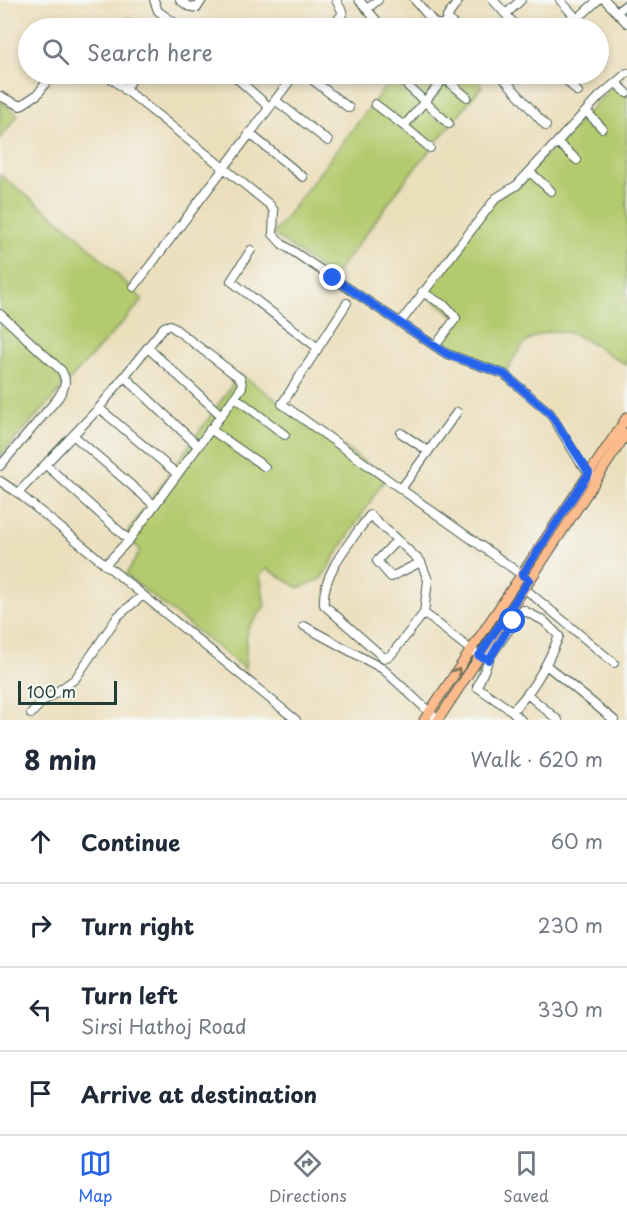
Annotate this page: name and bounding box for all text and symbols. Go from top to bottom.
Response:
search box [18,18,609,84]
icon: search [39,35,72,68]
text: Search here [87,35,213,68]
route end [319,264,345,290]
route start [499,607,525,633]
one-way arrow [450,667,461,678]
scale bar [18,678,117,706]
text: 100 m [27,679,76,703]
text: 8 min [24,740,97,779]
text: Walk · 620 m [471,744,603,774]
icon: ahead [24,825,57,858]
text: Continue [81,825,180,858]
text: 60 m [551,826,603,856]
icon: right [24,909,57,942]
text: Turn right [81,909,194,942]
text: 230 m [538,910,603,940]
text: Turn left [81,978,178,1011]
icon: left [24,993,57,1026]
text: 330 m [537,994,603,1024]
text: Sirsi Hathoj Road [81,1011,247,1041]
icon: arrive [24,1077,57,1110]
text: Arrive at destination [81,1077,317,1110]
tab: Map [78,1147,112,1207]
tab: Directions [269,1147,347,1207]
tab: Saved [503,1147,549,1207]

